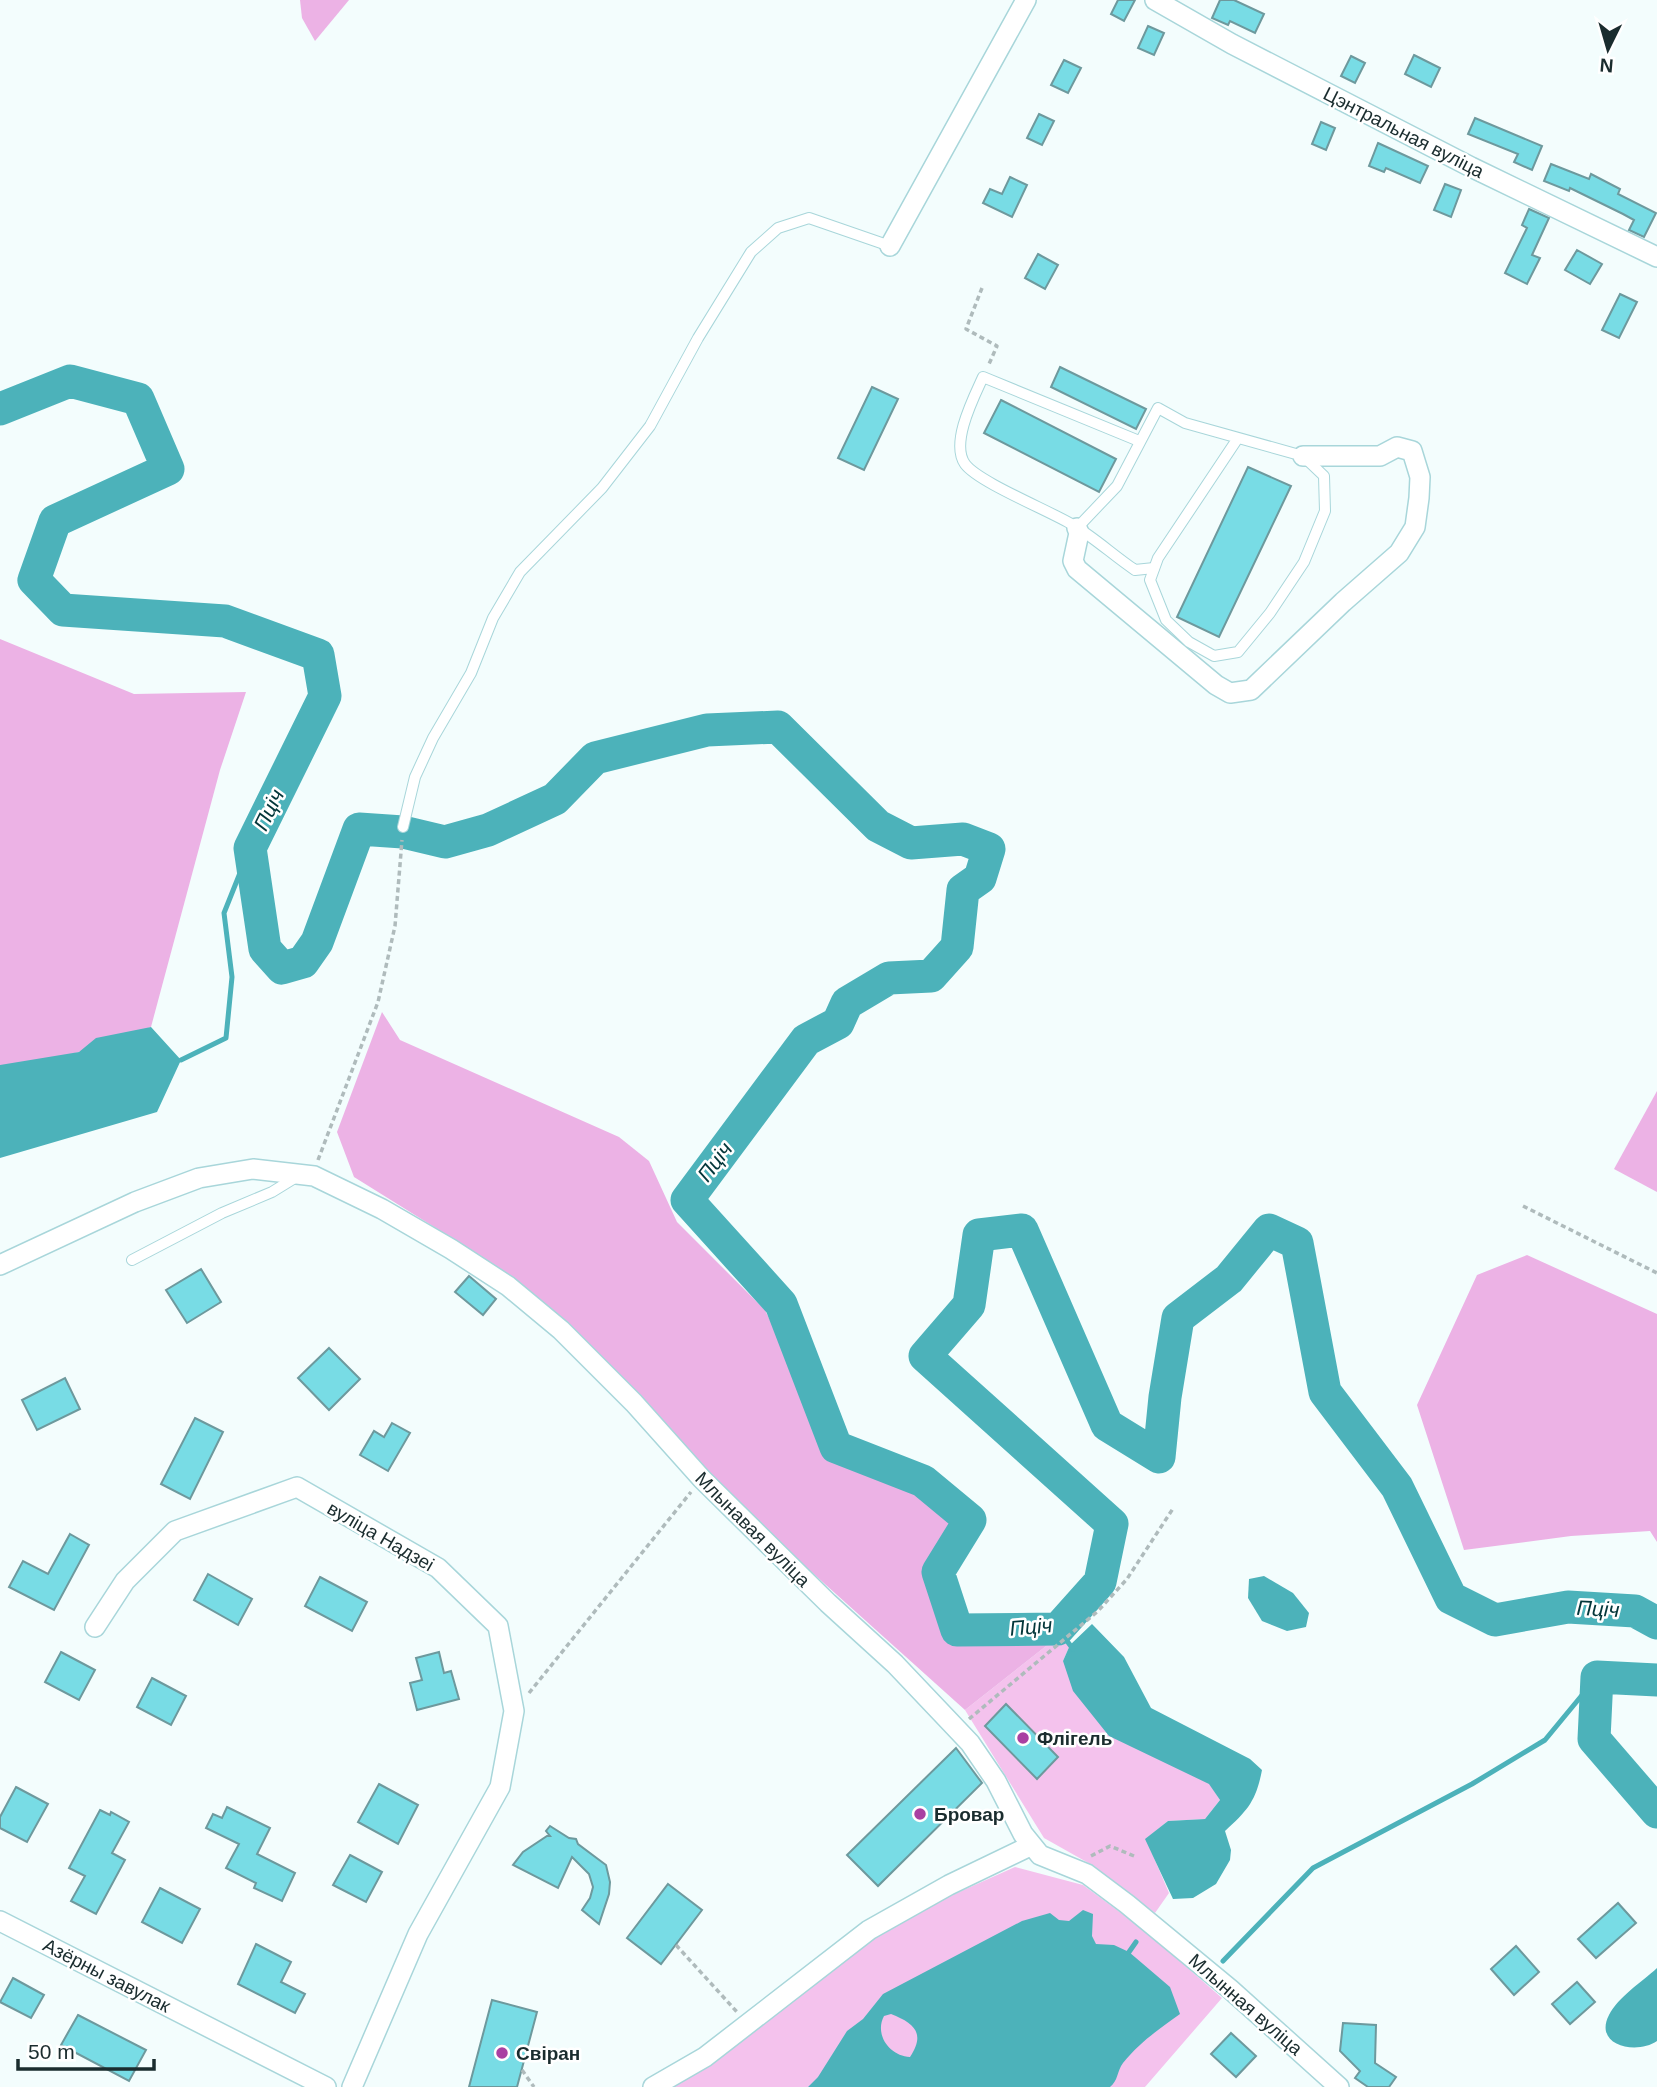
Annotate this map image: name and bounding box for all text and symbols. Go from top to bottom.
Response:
north arrow [1573,14,1643,84]
text: N [1599,54,1614,76]
street label: Цэнтральная вуліца [1320,83,1488,182]
water label: Пціч [249,785,288,834]
water label: Пціч [693,1138,737,1186]
street label: Млынавая вуліца [691,1468,815,1591]
street label: вуліца Надзеі [324,1497,438,1575]
water label: Пціч [1576,1596,1620,1621]
water label: Пціч [1009,1613,1053,1640]
place label: Флігель [1037,1728,1112,1749]
marker: Флігель [1015,1730,1031,1746]
place label: Бровар [934,1804,1004,1825]
marker: Бровар [912,1806,928,1822]
street label: Азёрны завулак [40,1934,174,2017]
street label: Млынная вуліца [1185,1949,1307,2060]
scale bar [18,2028,154,2072]
text: 50 m [28,2040,75,2063]
place label: Свіран [516,2043,580,2064]
marker: Свіран [494,2045,510,2061]

